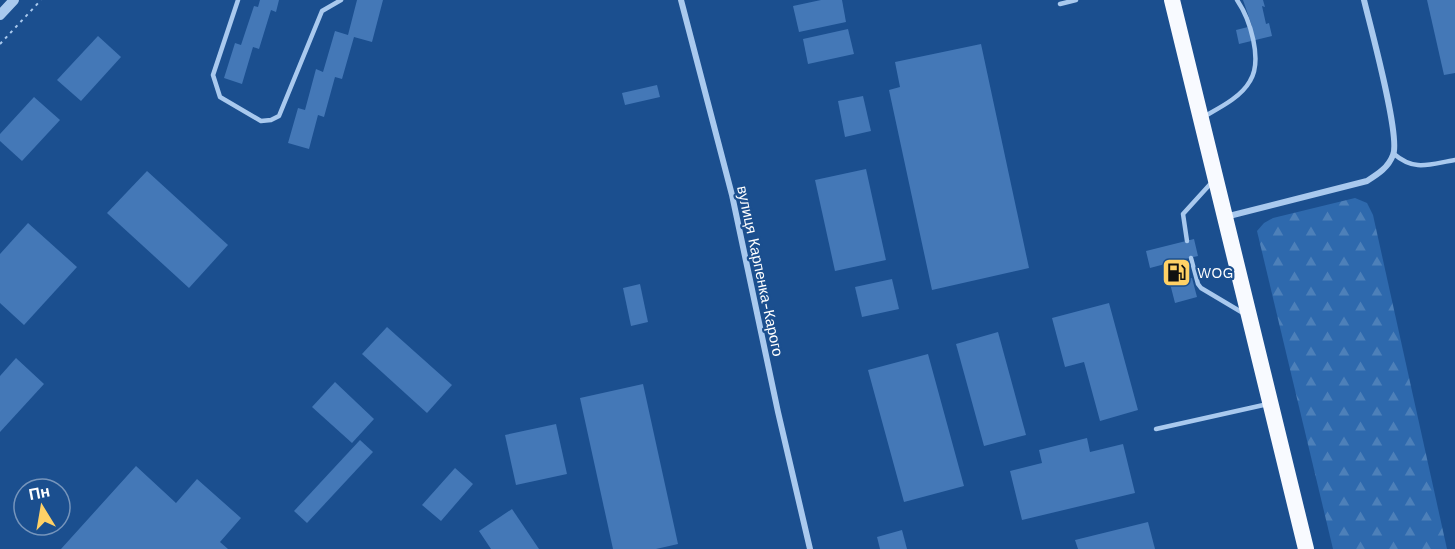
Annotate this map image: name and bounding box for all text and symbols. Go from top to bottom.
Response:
street label: вулиця Карпенка-Карого [733,184,787,358]
fuel station icon: WOG [1160,257,1192,289]
place label: WOG [1197,264,1233,282]
north arrow [12,477,72,537]
text: Пн [27,481,51,504]

